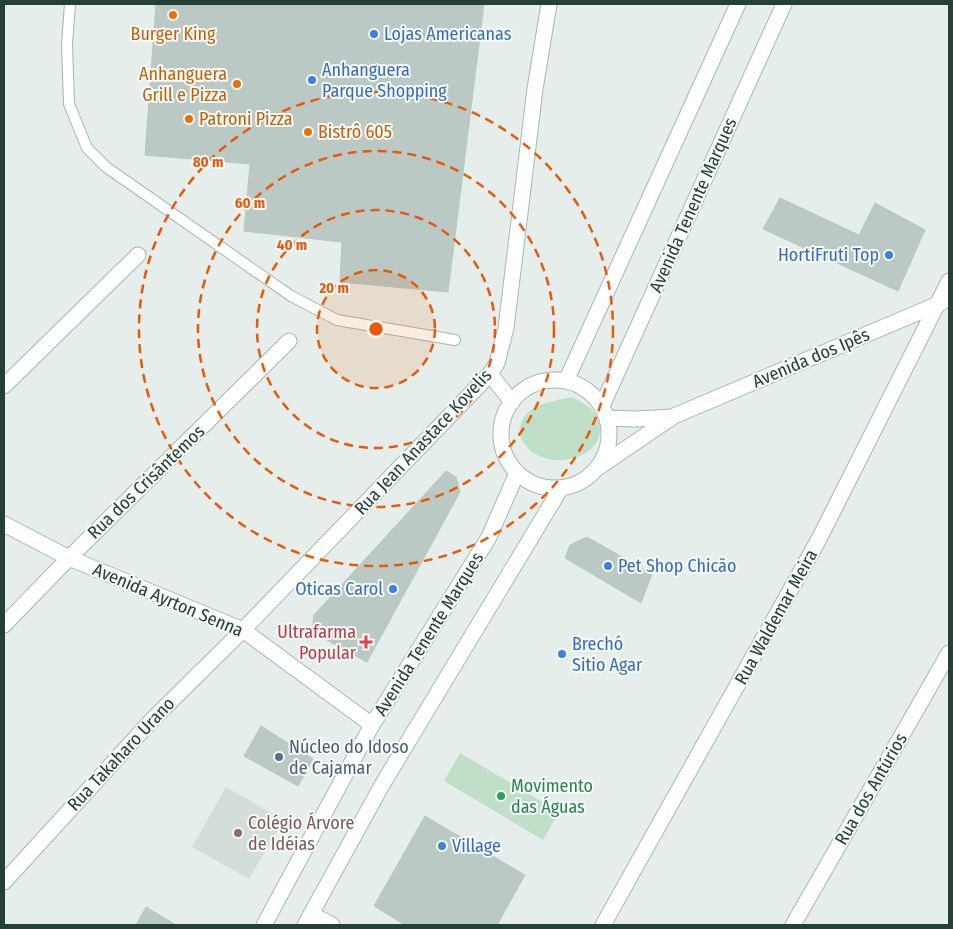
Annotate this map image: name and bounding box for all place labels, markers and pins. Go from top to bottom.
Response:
marker: Burger King [167,9,179,21]
place label: Burger King [131,23,216,45]
place label: Lojas Americanas [384,23,512,45]
marker: Lojas Americanas [368,28,380,40]
place label: Anhanguera Parque Shopping [322,59,447,102]
place label: Anhanguera Grill e Pizza [139,63,227,106]
marker: Anhanguera Parque Shopping [306,74,318,86]
marker: Anhanguera Grill e Pizza [231,78,243,90]
place label: Patroni Pizza [199,108,293,130]
marker: Patroni Pizza [183,113,195,125]
place label: Bistrô 605 [318,121,392,143]
marker: Bistrô 605 [302,126,314,138]
place label: HortiFruti Top [778,244,879,266]
marker: HortiFruti Top [883,249,895,261]
centre of rings [367,320,385,338]
place label: Pet Shop Chicão [618,555,736,577]
marker: Pet Shop Chicão [602,560,614,572]
place label: Oticas Carol [295,578,383,600]
marker: Oticas Carol [387,583,399,595]
place label: Ultrafarma Popular [277,621,357,664]
place label: Brechó Sitio Agar [572,633,643,676]
marker: Ultrafarma Popular [360,636,372,648]
marker: Brechó Sitio Agar [556,648,568,660]
place label: Núcleo do Idoso de Cajamar [289,736,409,779]
marker: Núcleo do Idoso de Cajamar [273,751,285,763]
place label: Movimento das Águas [511,775,593,818]
marker: Movimento das Águas [495,790,507,802]
place label: Colégio Árvore de Idéias [248,811,354,855]
marker: Colégio Árvore de Idéias [232,827,244,839]
place label: Village [452,835,501,857]
marker: Village [436,840,448,852]

